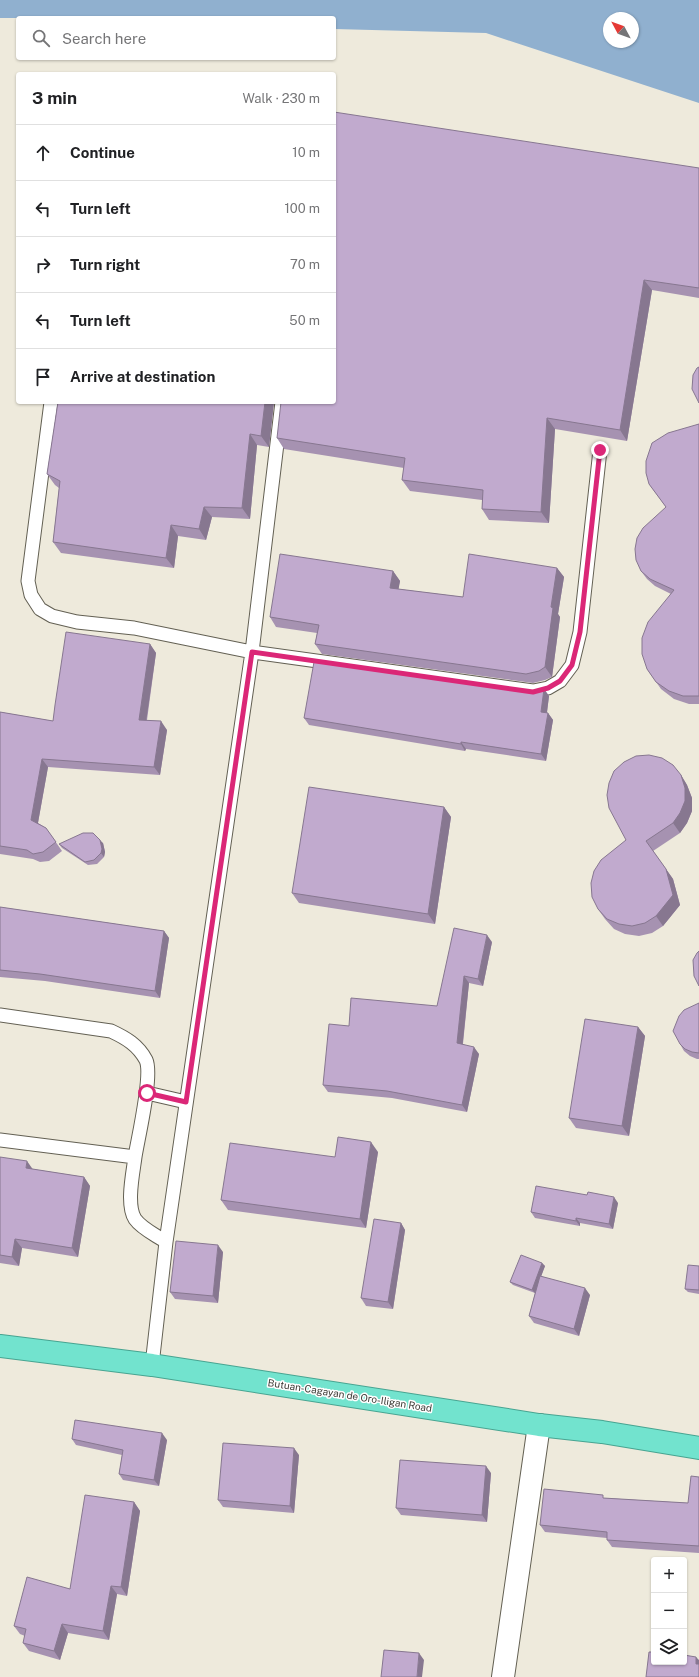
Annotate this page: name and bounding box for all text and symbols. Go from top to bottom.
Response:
north arrow [603,12,639,48]
search box [16,16,336,60]
icon: search [30,27,52,49]
text: Search here [62,30,146,47]
text: 3 min [32,88,77,108]
text: Walk · 230 m [242,91,320,106]
icon: ahead [32,142,54,164]
text: Continue [70,144,135,161]
text: 10 m [292,145,320,160]
icon: left [32,198,54,220]
text: Turn left [70,200,131,217]
text: 100 m [284,201,320,216]
icon: right [32,254,54,276]
text: Turn right [70,256,140,273]
text: 70 m [290,257,320,272]
icon: left [32,310,54,332]
text: Turn left [70,312,131,329]
text: 50 m [289,313,320,328]
icon: arrive [32,366,54,388]
text: Arrive at destination [70,368,215,385]
route end [591,441,609,459]
route start [138,1084,156,1102]
street label: Butuan-Cagayan de Oro-Iligan Road [267,1376,433,1414]
map controls [651,1557,687,1665]
button: + [651,1557,687,1593]
button: − [651,1593,687,1629]
button: layers [651,1629,687,1665]

